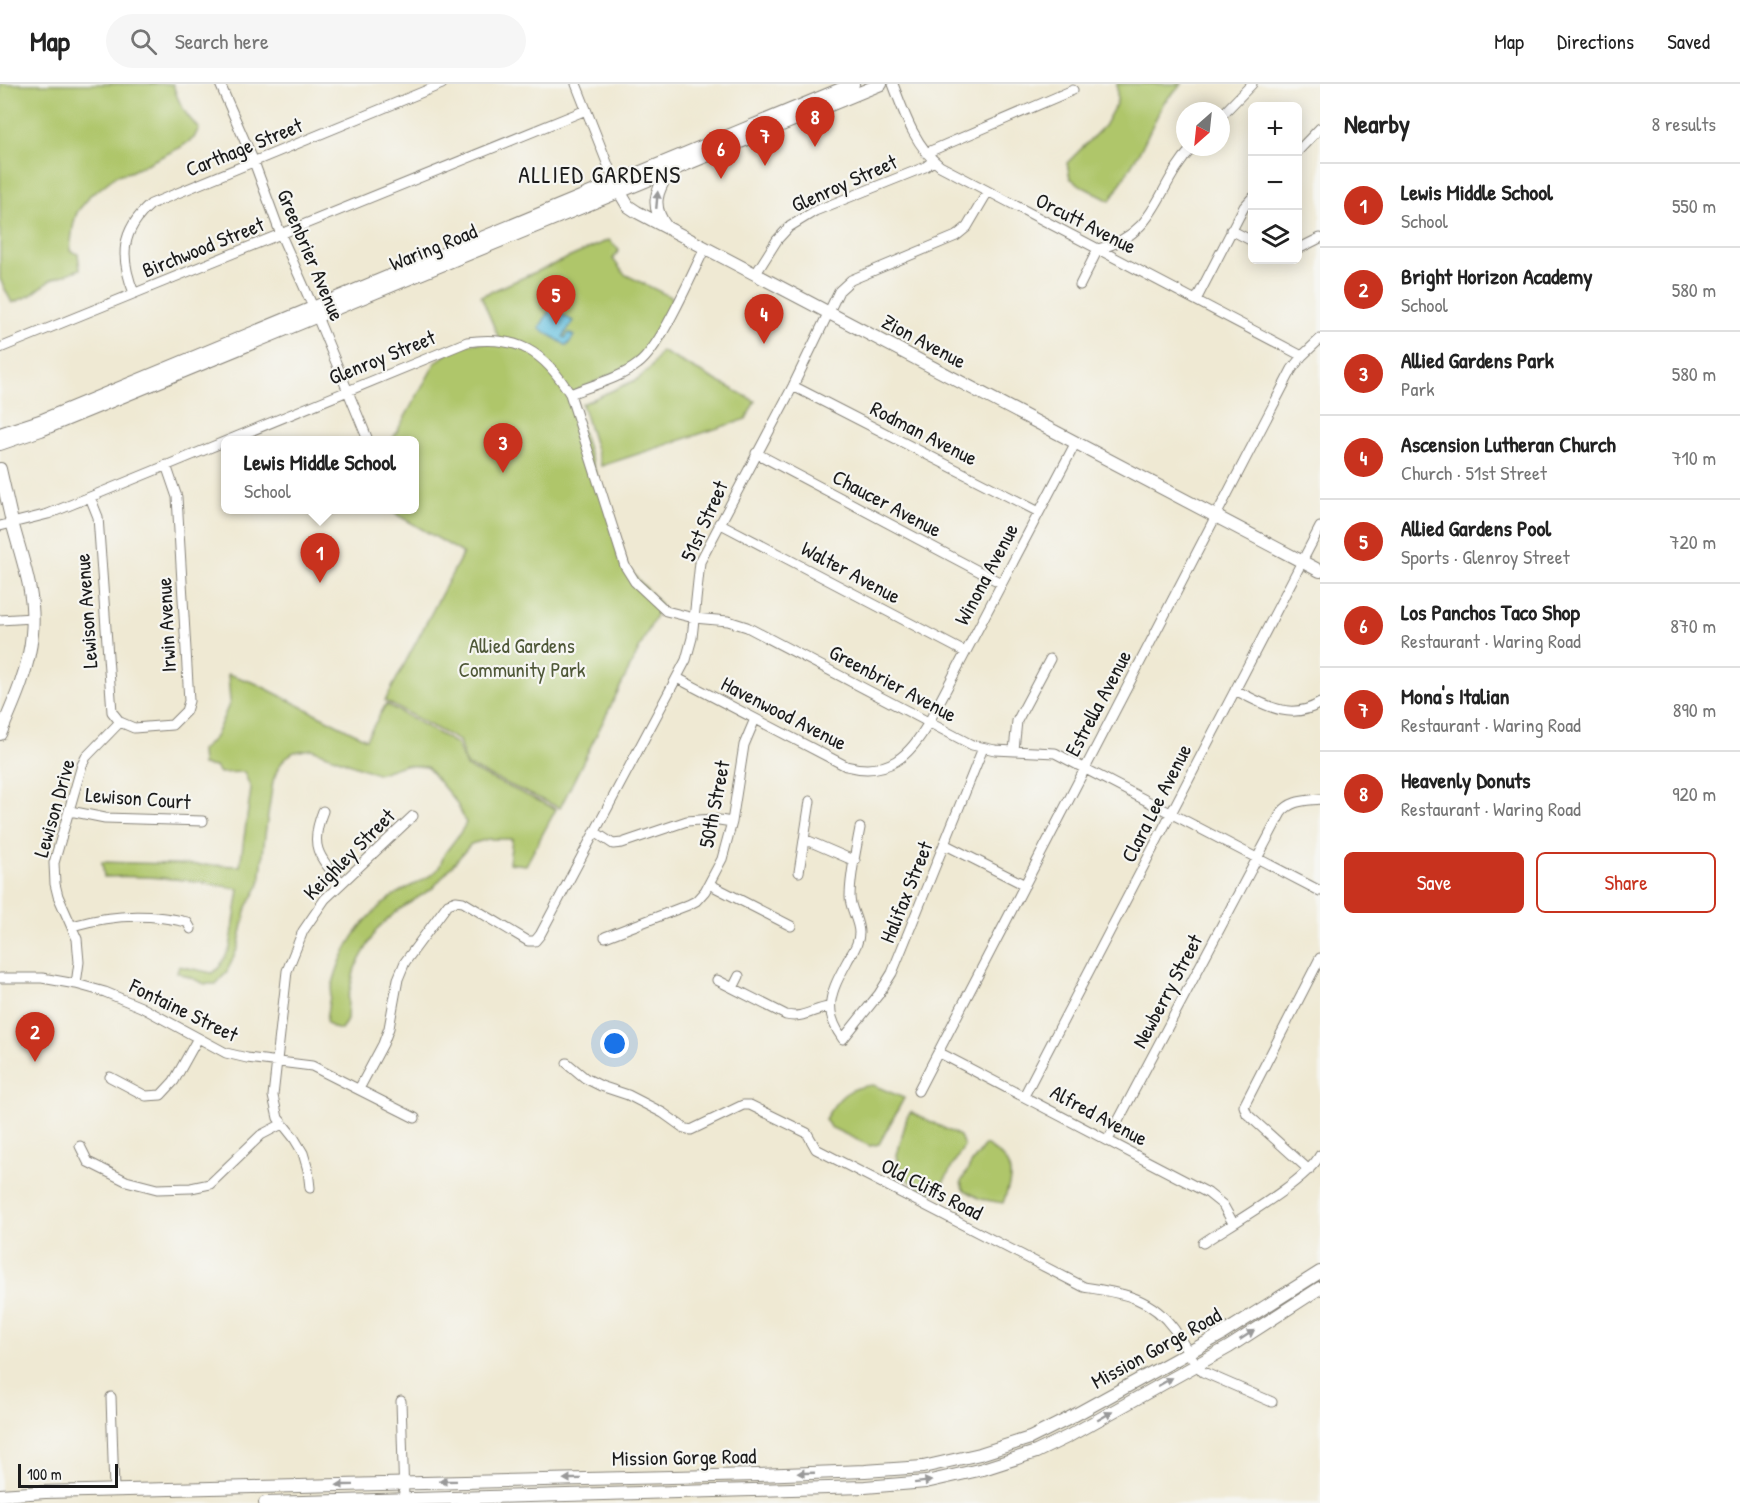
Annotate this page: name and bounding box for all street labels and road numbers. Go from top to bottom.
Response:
street label: Carthage Street [181,110,307,184]
street label: Glenroy Street [787,147,902,219]
street label: Greenbrier Avenue [270,185,352,325]
street label: Orcutt Avenue [1031,185,1141,261]
street label: Birchwood Street [138,209,269,285]
street label: Waring Road [385,216,481,278]
street label: Zion Avenue [877,307,971,375]
street label: Glenroy Street [324,322,440,392]
street label: Rodman Avenue [866,394,982,472]
street label: Chaucer Avenue [827,462,947,544]
street label: 51st Street [673,475,735,566]
street label: Winona Avenue [947,518,1025,630]
street label: Walter Avenue [796,534,906,610]
street label: Lewison Avenue [68,553,104,669]
street label: Irwin Avenue [149,577,183,673]
street label: Greenbrier Avenue [824,637,962,729]
street label: Estrella Avenue [1058,645,1138,761]
street label: Havenwood Avenue [716,669,852,757]
street label: Clara Lee Avenue [1114,739,1198,867]
street label: Lewison Drive [26,755,82,861]
street label: 50th Street [691,757,737,850]
street label: Lewison Court [85,780,192,816]
street label: Keighley Street [297,801,402,906]
street label: Halifax Street [872,836,940,947]
street label: Newberry Street [1125,928,1210,1053]
street label: Fontaine Street [124,971,244,1049]
street label: Alfred Avenue [1045,1077,1153,1153]
street label: Old Cliffs Road [876,1151,988,1227]
street label: Mission Gorge Road [1086,1300,1226,1396]
street label: Mission Gorge Road [612,1441,756,1473]

